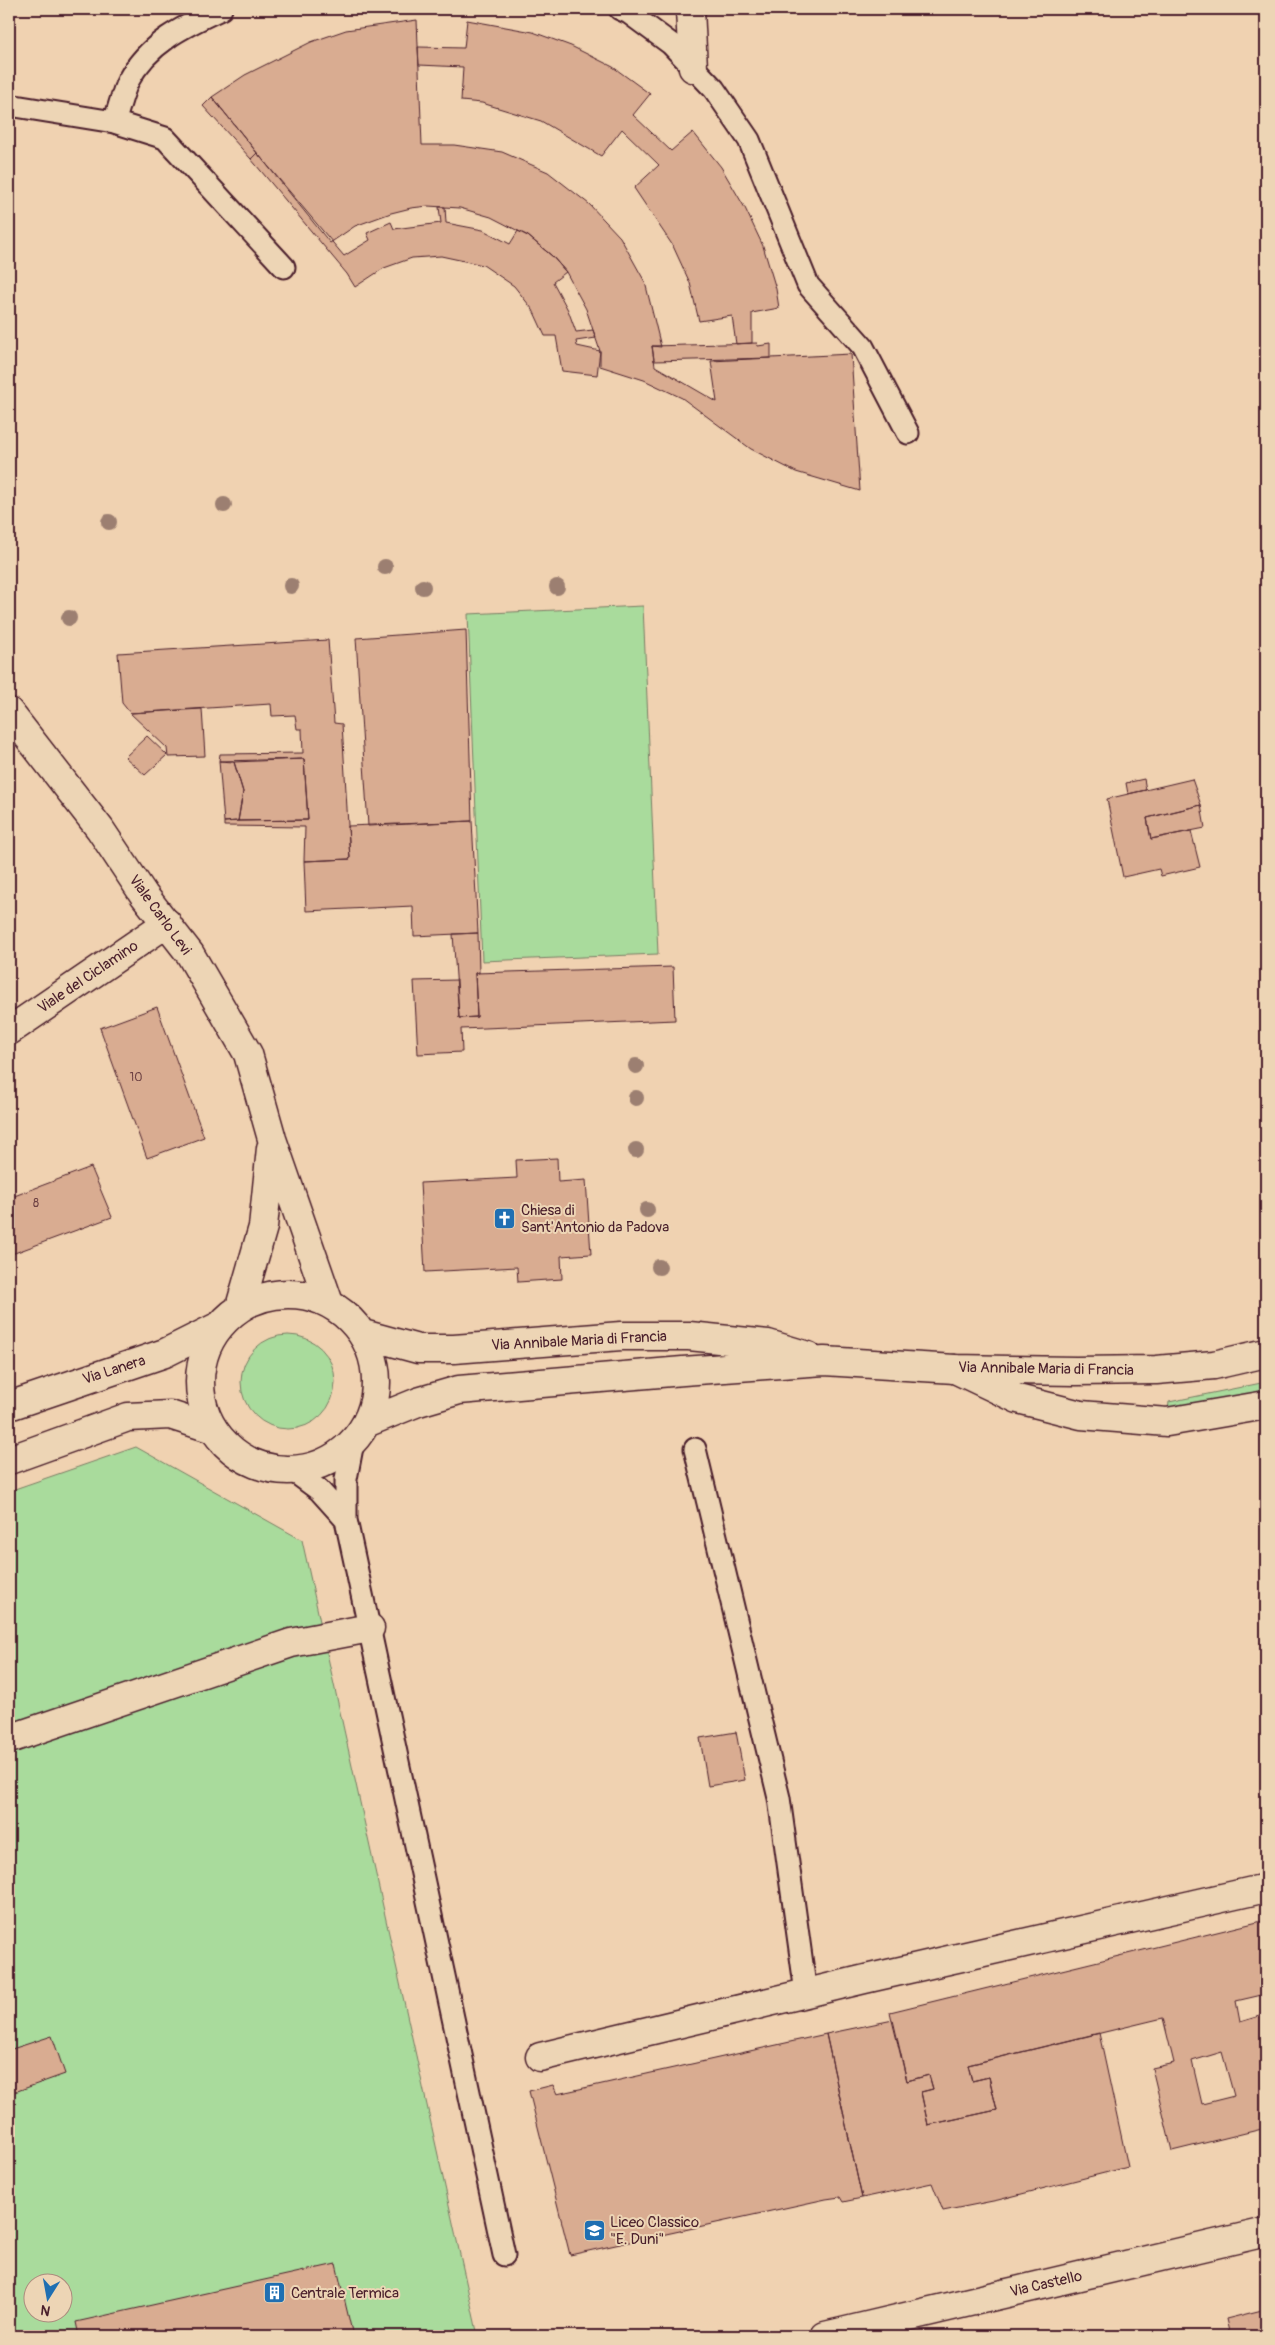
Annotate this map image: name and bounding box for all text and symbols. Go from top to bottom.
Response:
street label: Viale Carlo Levi [125,871,196,959]
street label: Viale del Ciclamino [34,936,142,1018]
house number: 10 [130,1070,142,1085]
house number: 8 [33,1196,39,1211]
place label: Chiesa di Sant'Antonio da Padova [521,1201,669,1237]
church icon: Chiesa di Sant'Antonio da Padova [493,1207,517,1231]
street label: Via Annibale Maria di Francia [491,1327,667,1355]
street label: Via Lanera [80,1351,148,1389]
street label: Via Annibale Maria di Francia [958,1358,1134,1380]
place label: Liceo Classico "E. Duni" [610,2213,699,2249]
school or university icon: Liceo Classico "E. Duni" [582,2219,606,2243]
street label: Via Castello [1008,2266,1084,2302]
north arrow [22,2272,72,2322]
building icon: Centrale Termica [263,2281,287,2305]
place label: Centrale Termica [291,2284,399,2303]
text: N [39,2301,52,2320]

